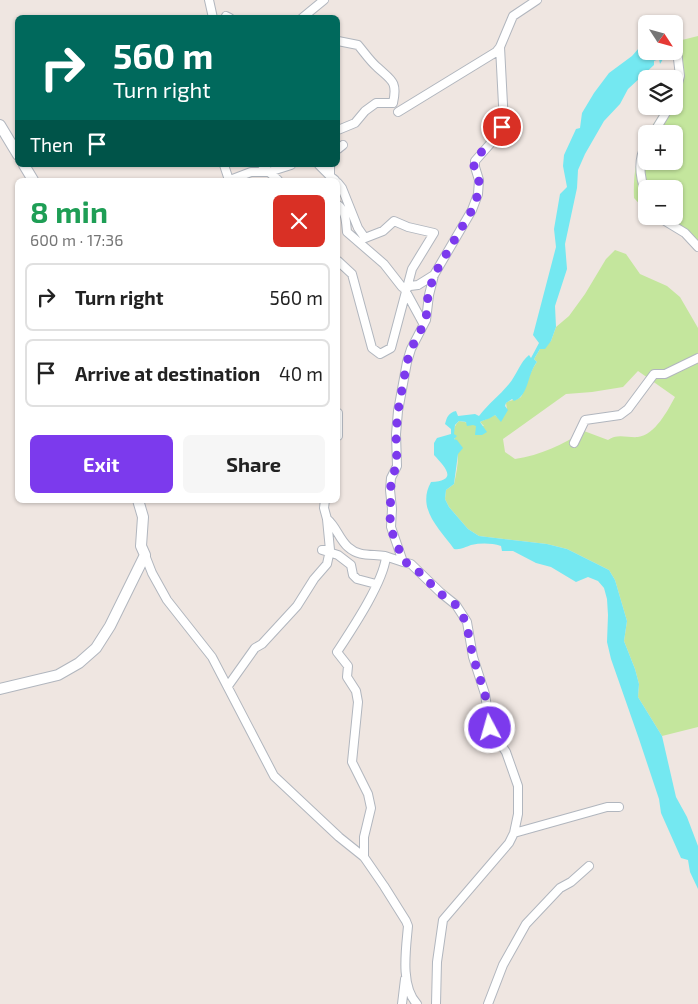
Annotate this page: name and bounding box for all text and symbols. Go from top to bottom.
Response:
north arrow [638,15,682,60]
map controls [638,15,683,225]
text: 560 m [113,34,213,76]
icon: right [30,35,95,100]
button: layers [638,70,683,115]
text: Turn right [113,76,211,102]
pin [481,106,523,148]
icon: arrive [488,113,516,141]
button: + [638,125,683,170]
icon: arrive [83,130,111,158]
text: Then [30,133,73,156]
button: − [638,180,683,225]
text: 8 min [30,193,108,229]
button: close [273,195,325,247]
text: 600 m · 17:36 [30,230,123,249]
icon: right [32,283,60,311]
text: Turn right [75,286,163,309]
text: 560 m [270,286,323,309]
icon: arrive [32,359,60,387]
text: Arrive at destination [75,362,260,385]
text: 40 m [279,362,323,385]
button: Exit [30,435,173,493]
button: Share [183,435,325,493]
position arrow [463,701,515,753]

